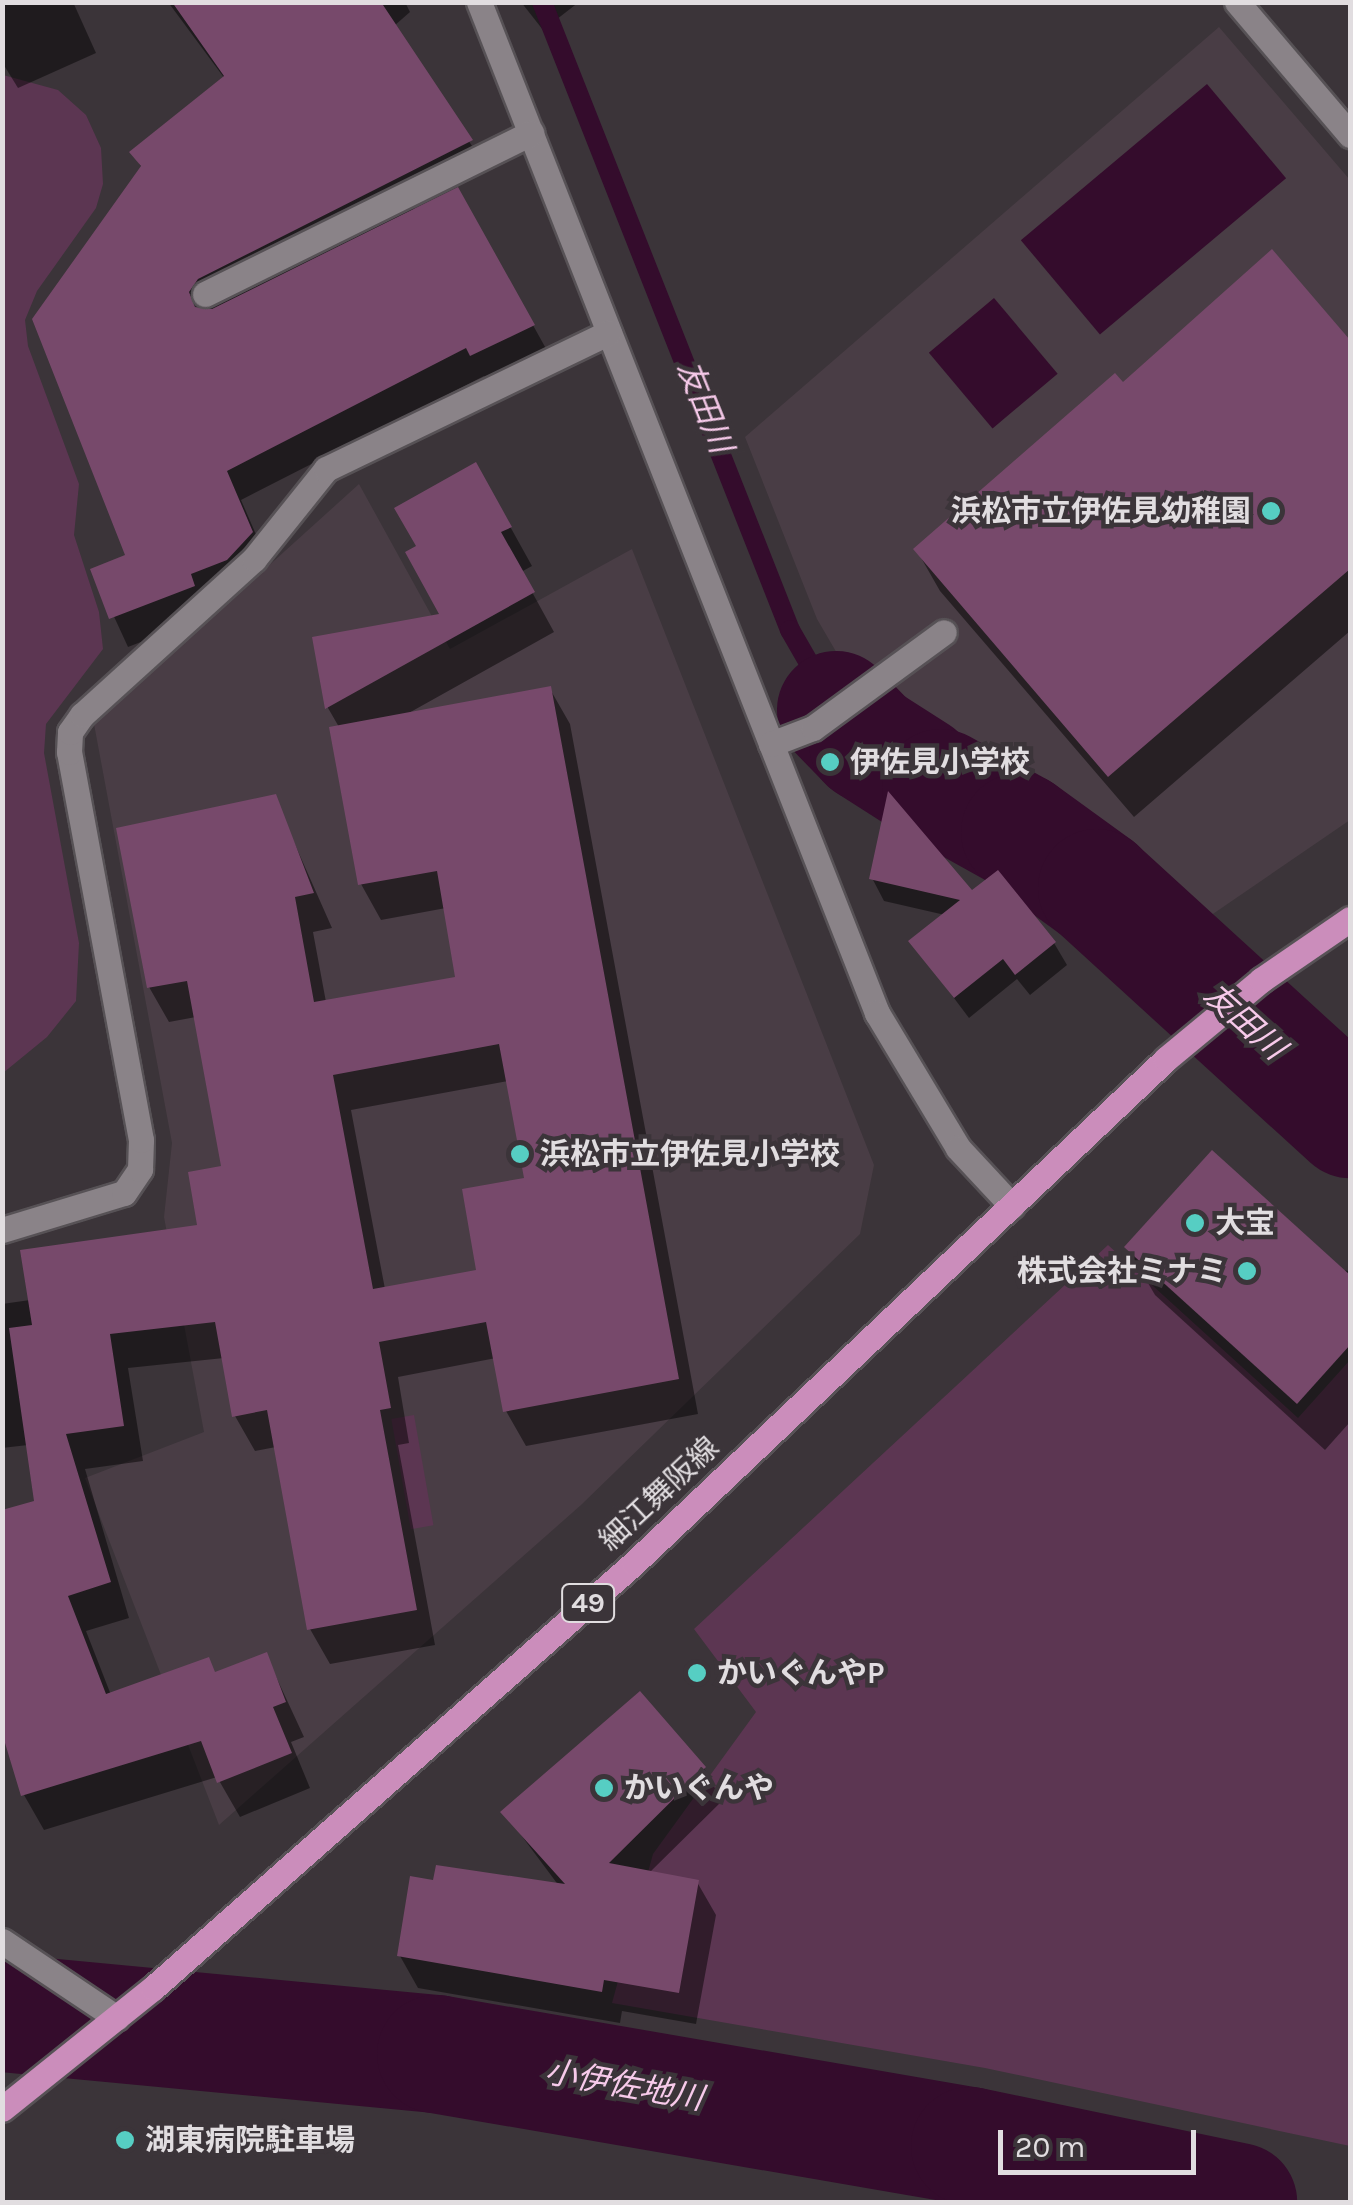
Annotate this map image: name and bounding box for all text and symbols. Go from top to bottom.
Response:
water label: 友田川 [668,355,740,459]
place label: 浜松市立伊佐見幼稚園 [951,493,1251,529]
marker: 浜松市立伊佐見幼稚園 [1260,500,1282,522]
place label: 伊佐見小学校 [850,744,1030,780]
marker: 伊佐見小学校 [819,751,841,773]
water label: 友田川 [1195,976,1293,1068]
place label: 浜松市立伊佐見小学校 [540,1136,840,1172]
marker: 浜松市立伊佐見小学校 [509,1143,531,1165]
place label: 大宝 [1215,1205,1275,1241]
marker: 大宝 [1184,1212,1206,1234]
place label: 株式会社ミナミ [1017,1253,1227,1289]
marker: 株式会社ミナミ [1236,1260,1258,1282]
street label: 細江舞阪線 [592,1430,726,1558]
road number: 49 [560,1580,616,1626]
place label: かいぐんやP [717,1655,884,1691]
marker: かいぐんやP [686,1662,708,1684]
place label: かいぐんや [624,1770,774,1806]
marker: かいぐんや [593,1777,615,1799]
water label: 小伊佐地川 [542,2053,706,2119]
scale bar [1003,2110,1200,2172]
place label: 湖東病院駐車場 [145,2122,355,2158]
marker: 湖東病院駐車場 [114,2129,136,2151]
text: 20 m [1015,2129,1085,2165]

